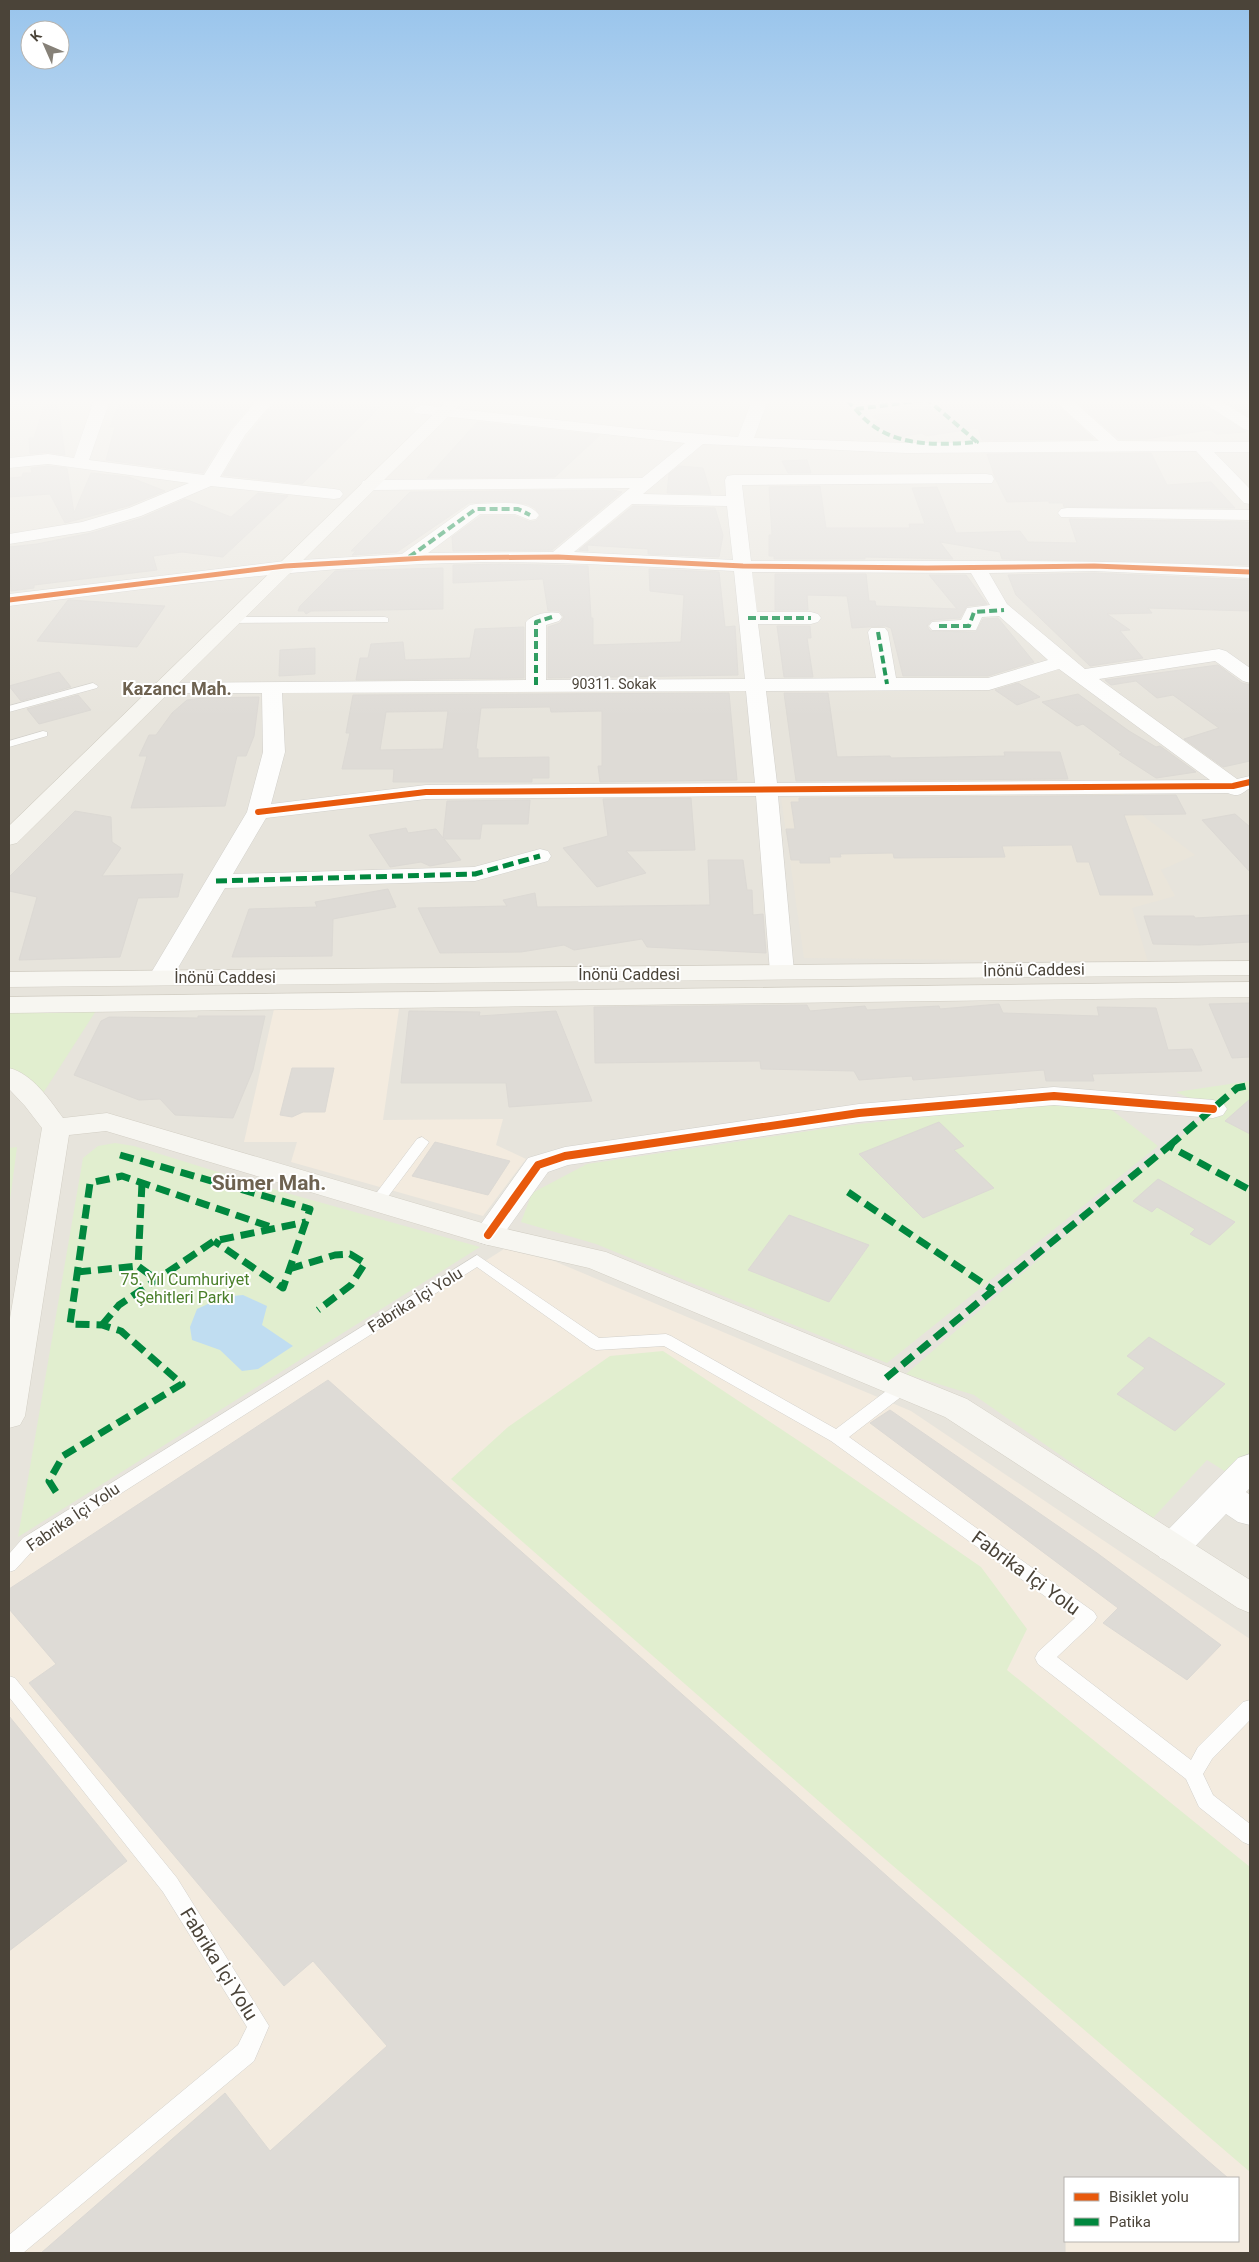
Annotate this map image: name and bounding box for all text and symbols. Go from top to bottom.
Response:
north arrow [20,20,70,70]
text: K [27,27,45,45]
street label: 90311. Sokak [572,676,657,692]
district label: Kazancı Mah. [122,678,232,699]
street label: İnönü Caddesi [983,960,1085,980]
street label: İnönü Caddesi [578,965,680,984]
street label: İnönü Caddesi [174,968,276,987]
district label: Sümer Mah. [212,1171,326,1195]
street label: Fabrika İçi Yolu [364,1263,466,1337]
park label: 75. Yıl Cumhuriyet Şehitleri Parkı [121,1270,250,1307]
street label: Fabrika İçi Yolu [23,1479,123,1555]
street label: Fabrika İçi Yolu [967,1526,1085,1620]
street label: Fabrika İçi Yolu [175,1904,263,2024]
legend [1064,2177,1239,2242]
text: Bisiklet yolu [1109,2188,1189,2206]
text: Patika [1109,2213,1151,2231]

